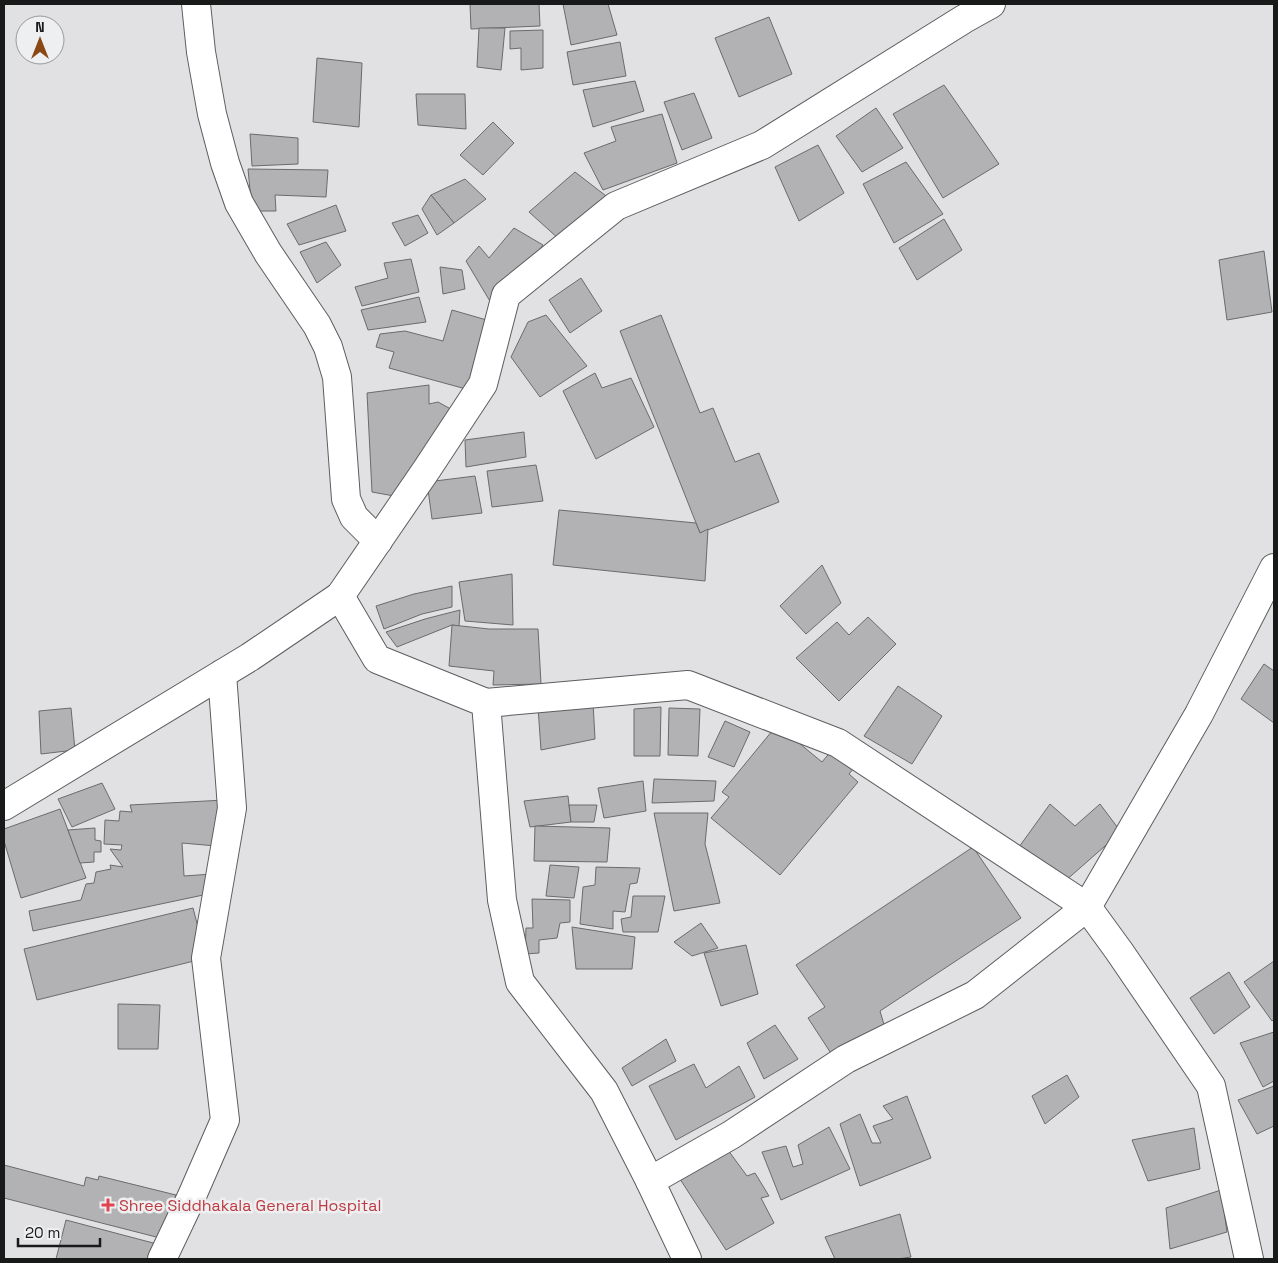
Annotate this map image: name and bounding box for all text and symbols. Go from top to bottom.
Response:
north arrow [15,15,65,65]
text: N [35,18,45,36]
place label: Shree Siddhakala General Hospital [119,1195,381,1216]
marker: Shree Siddhakala General Hospital [101,1198,115,1212]
scale bar [18,1216,100,1248]
text: 20 m [25,1223,60,1242]

